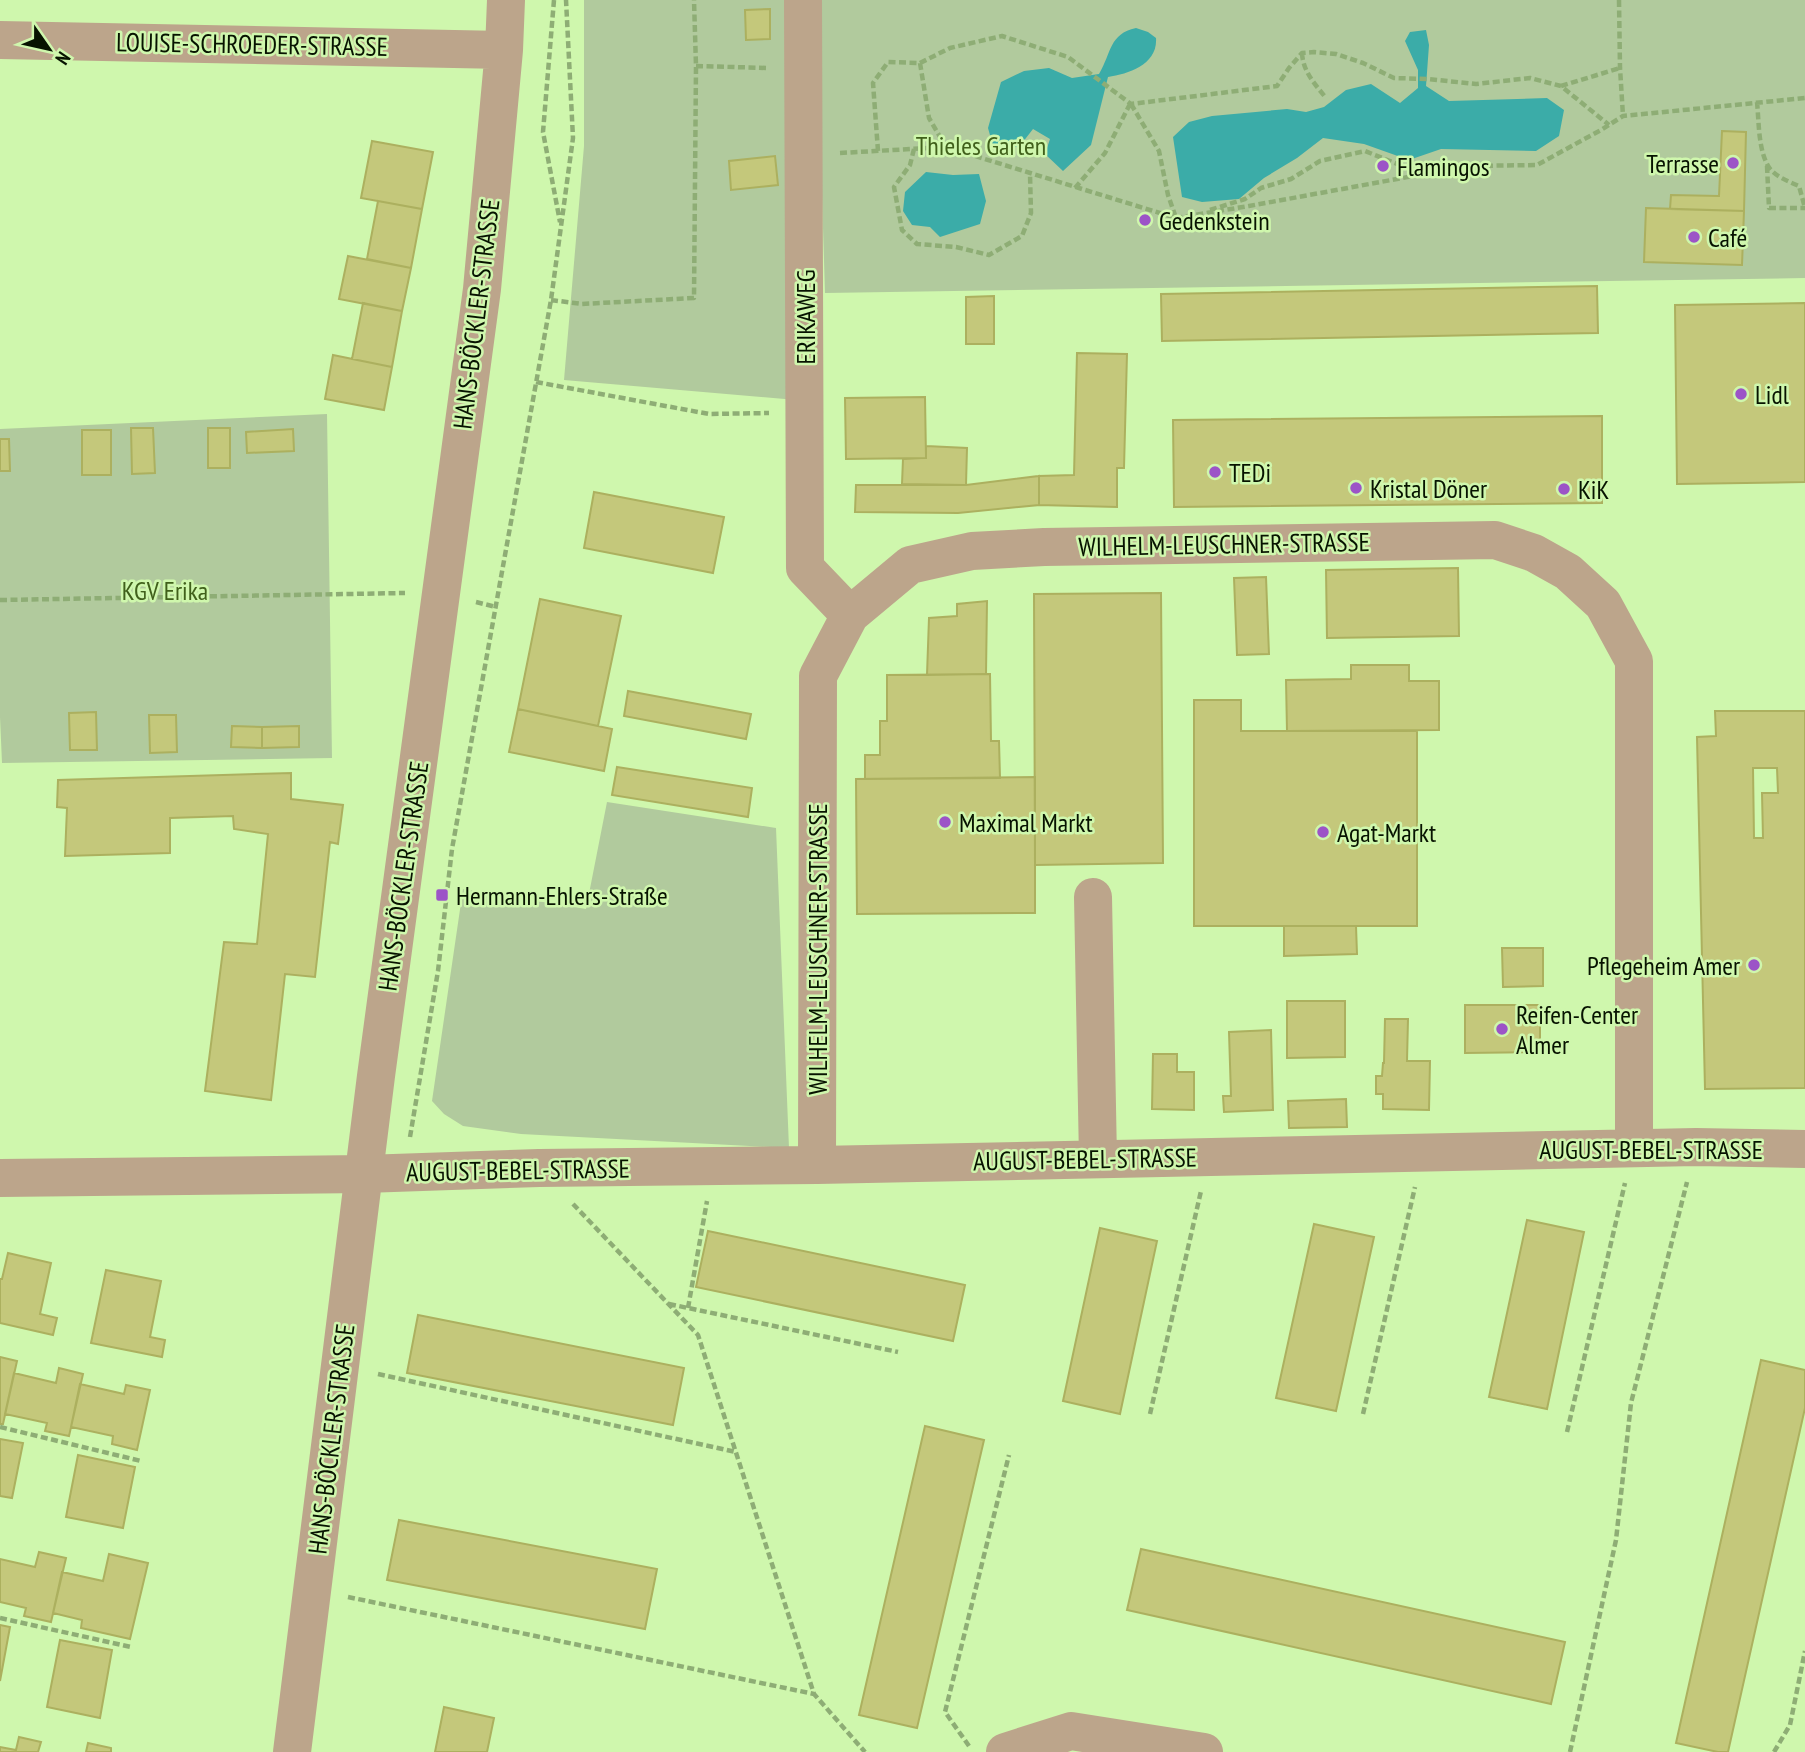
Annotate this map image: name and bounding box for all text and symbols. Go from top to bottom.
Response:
north arrow [14,14,84,84]
street label: LOUISE-SCHROEDER-STRASSE [116,25,388,63]
text: N [50,48,76,69]
park label: Thieles Garten [916,129,1046,162]
place label: Terrasse [1646,147,1719,180]
place label: Flamingos [1397,150,1489,183]
marker: Terrasse [1725,155,1741,171]
marker: Flamingos [1375,158,1391,174]
street label: HANS-BÖCKLER-STRASSE [446,197,506,431]
place label: Gedenkstein [1159,204,1270,237]
marker: Gedenkstein [1137,212,1153,228]
place label: Café [1708,221,1747,254]
marker: Café [1686,229,1702,245]
street label: ERIKAWEG [789,270,822,364]
place label: Lidl [1755,378,1789,411]
marker: Lidl [1733,386,1749,402]
place label: TEDi [1229,456,1271,489]
marker: TEDi [1207,464,1223,480]
place label: Kristal Döner [1370,472,1487,505]
place label: KiK [1578,473,1609,506]
marker: Kristal Döner [1348,480,1364,496]
marker: KiK [1556,481,1572,497]
street label: WILHELM-LEUSCHNER-STRASSE [1078,525,1370,563]
park label: KGV Erika [122,574,208,607]
street label: HANS-BÖCKLER-STRASSE [371,759,435,993]
street label: WILHELM-LEUSCHNER-STRASSE [801,803,834,1095]
place label: Maximal Markt [959,806,1093,839]
marker: Maximal Markt [937,814,953,830]
place label: Agat-Markt [1337,816,1436,849]
marker: Agat-Markt [1315,824,1331,840]
place label: Hermann-Ehlers-Straße [456,879,668,912]
marker: Hermann-Ehlers-Straße [434,887,450,903]
place label: Pflegeheim Amer [1587,949,1740,982]
marker: Pflegeheim Amer [1746,957,1762,973]
place label: Reifen-Center Almer [1516,998,1638,1061]
marker: Reifen-Center Almer [1494,1021,1510,1037]
street label: AUGUST-BEBEL-STRASSE [1539,1133,1763,1166]
street label: AUGUST-BEBEL-STRASSE [973,1141,1197,1177]
street label: AUGUST-BEBEL-STRASSE [406,1152,630,1188]
street label: HANS-BÖCKLER-STRASSE [301,1322,361,1556]

